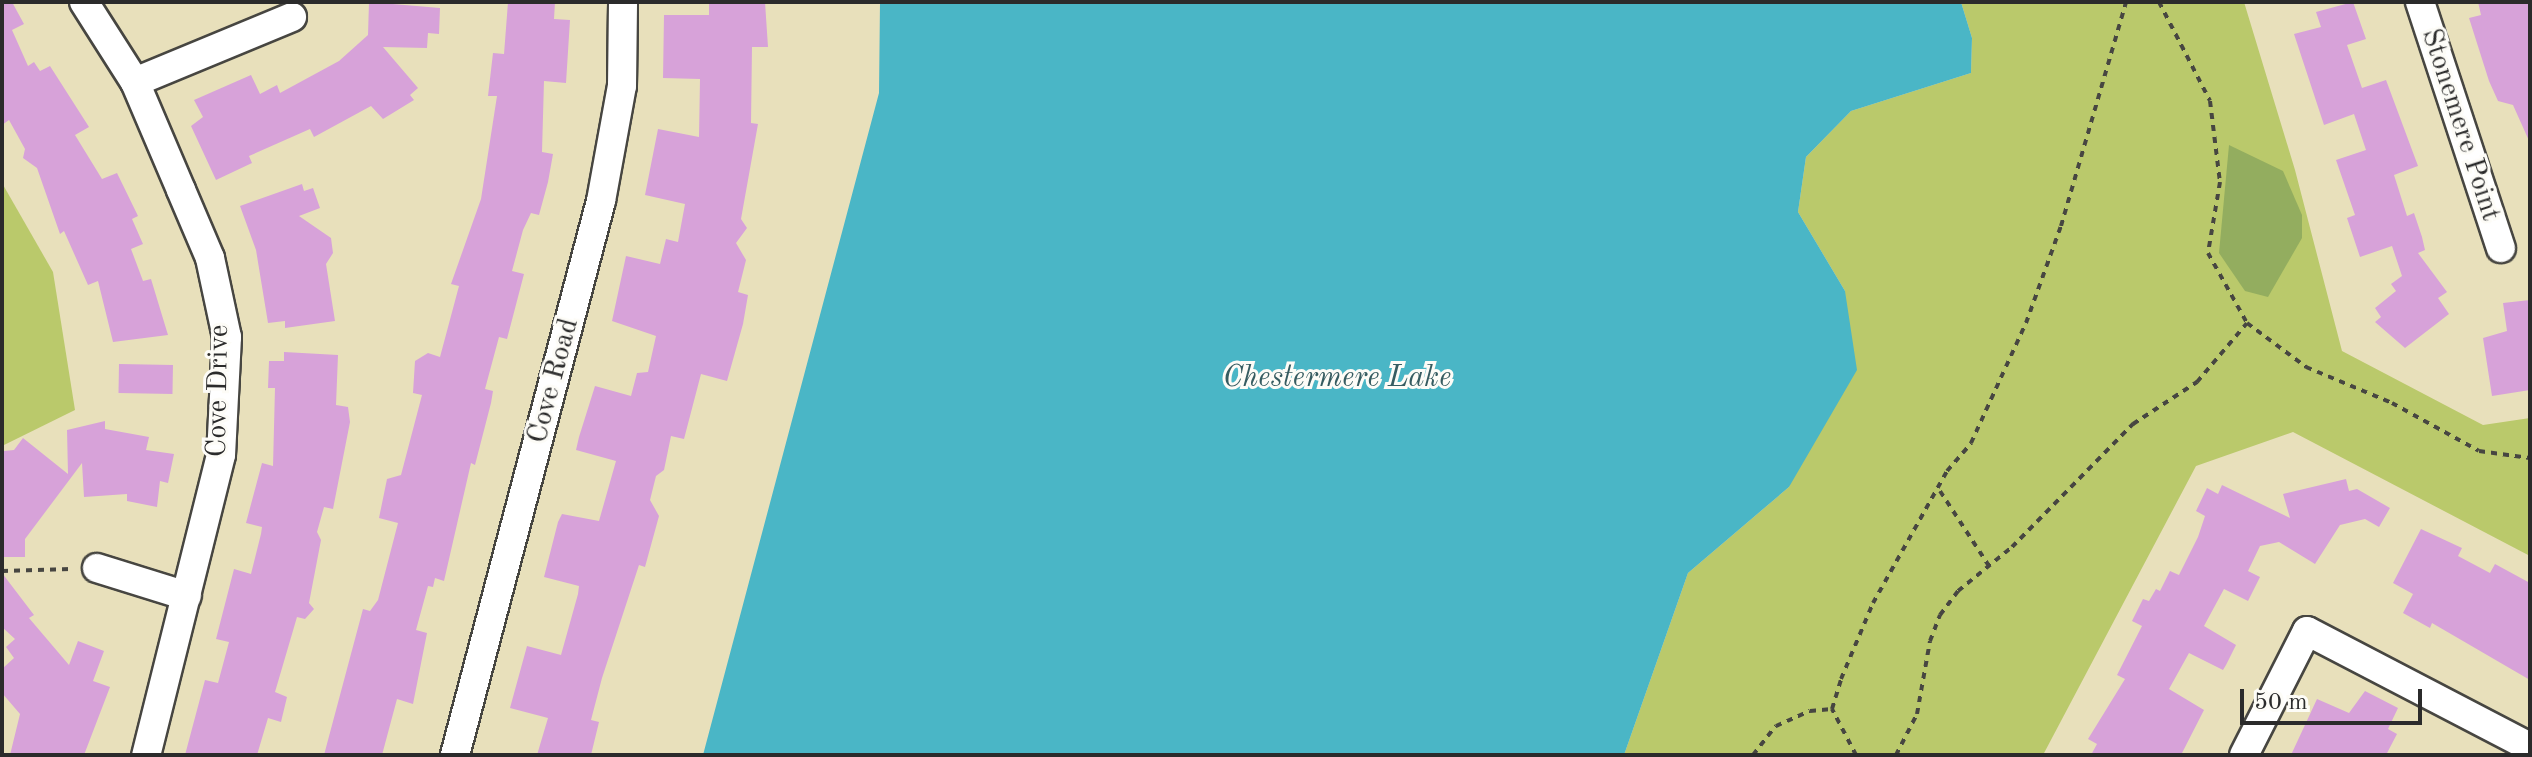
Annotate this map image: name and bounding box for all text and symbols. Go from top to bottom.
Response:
street label: Stonemere Point [2413,25,2507,225]
street label: Cove Road [521,315,587,447]
street label: Cove Drive [201,324,237,458]
water label: Chestermere Lake [1223,360,1451,396]
scale bar [2244,673,2426,723]
text: 50 m [2254,691,2308,715]

